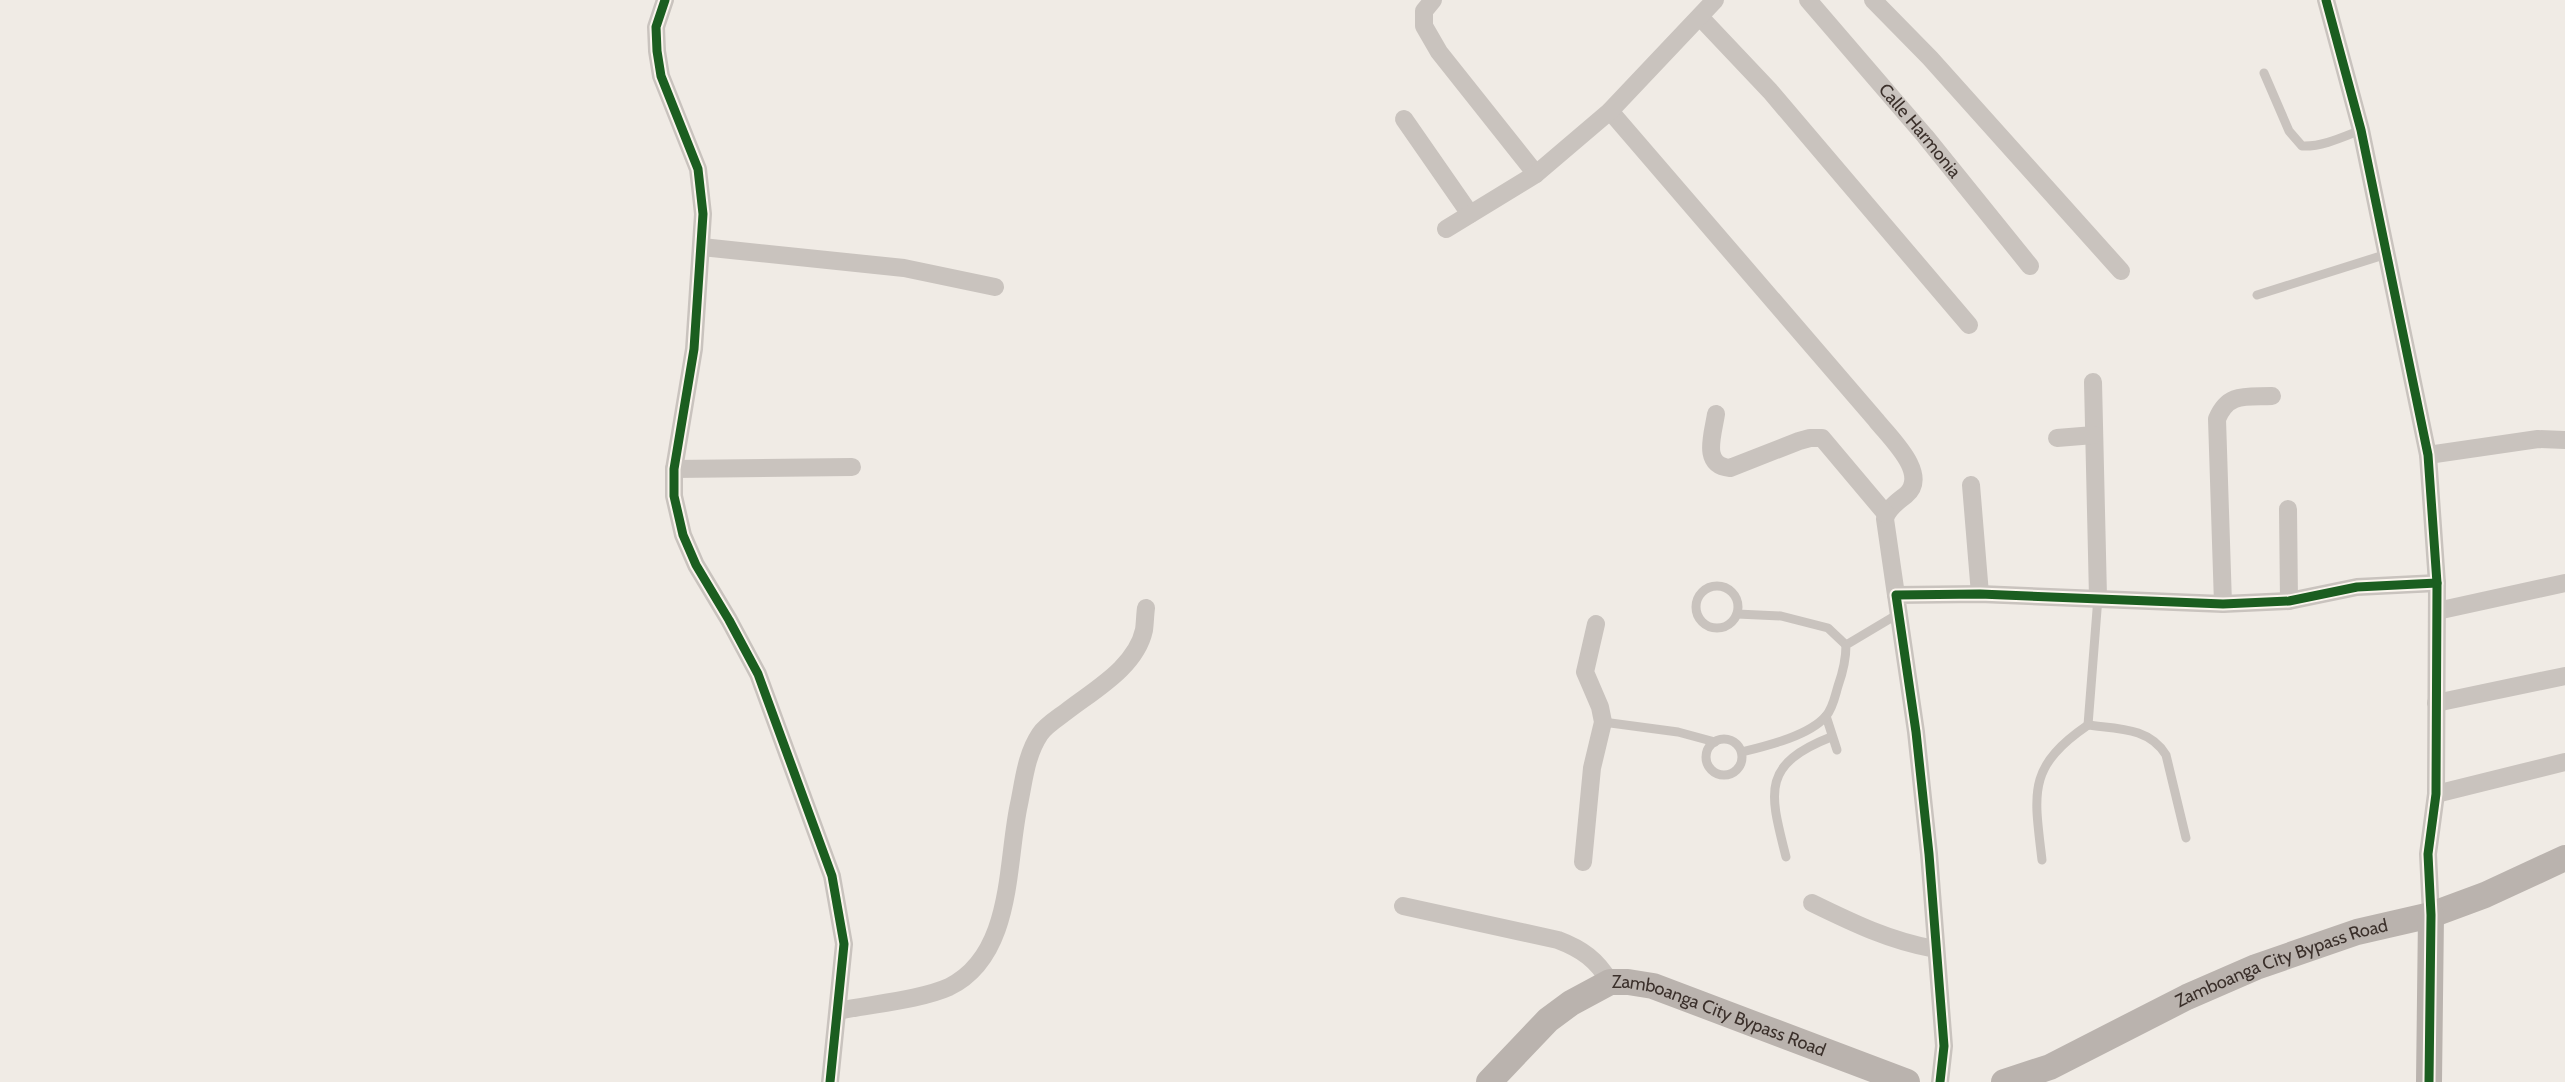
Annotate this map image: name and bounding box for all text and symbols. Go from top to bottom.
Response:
street label: Calle Harmonia [1874,79,1966,183]
street label: Zamboanga City Bypass Road [2171,914,2390,1012]
street label: Zamboanga City Bypass Road [1612,971,1829,1061]

